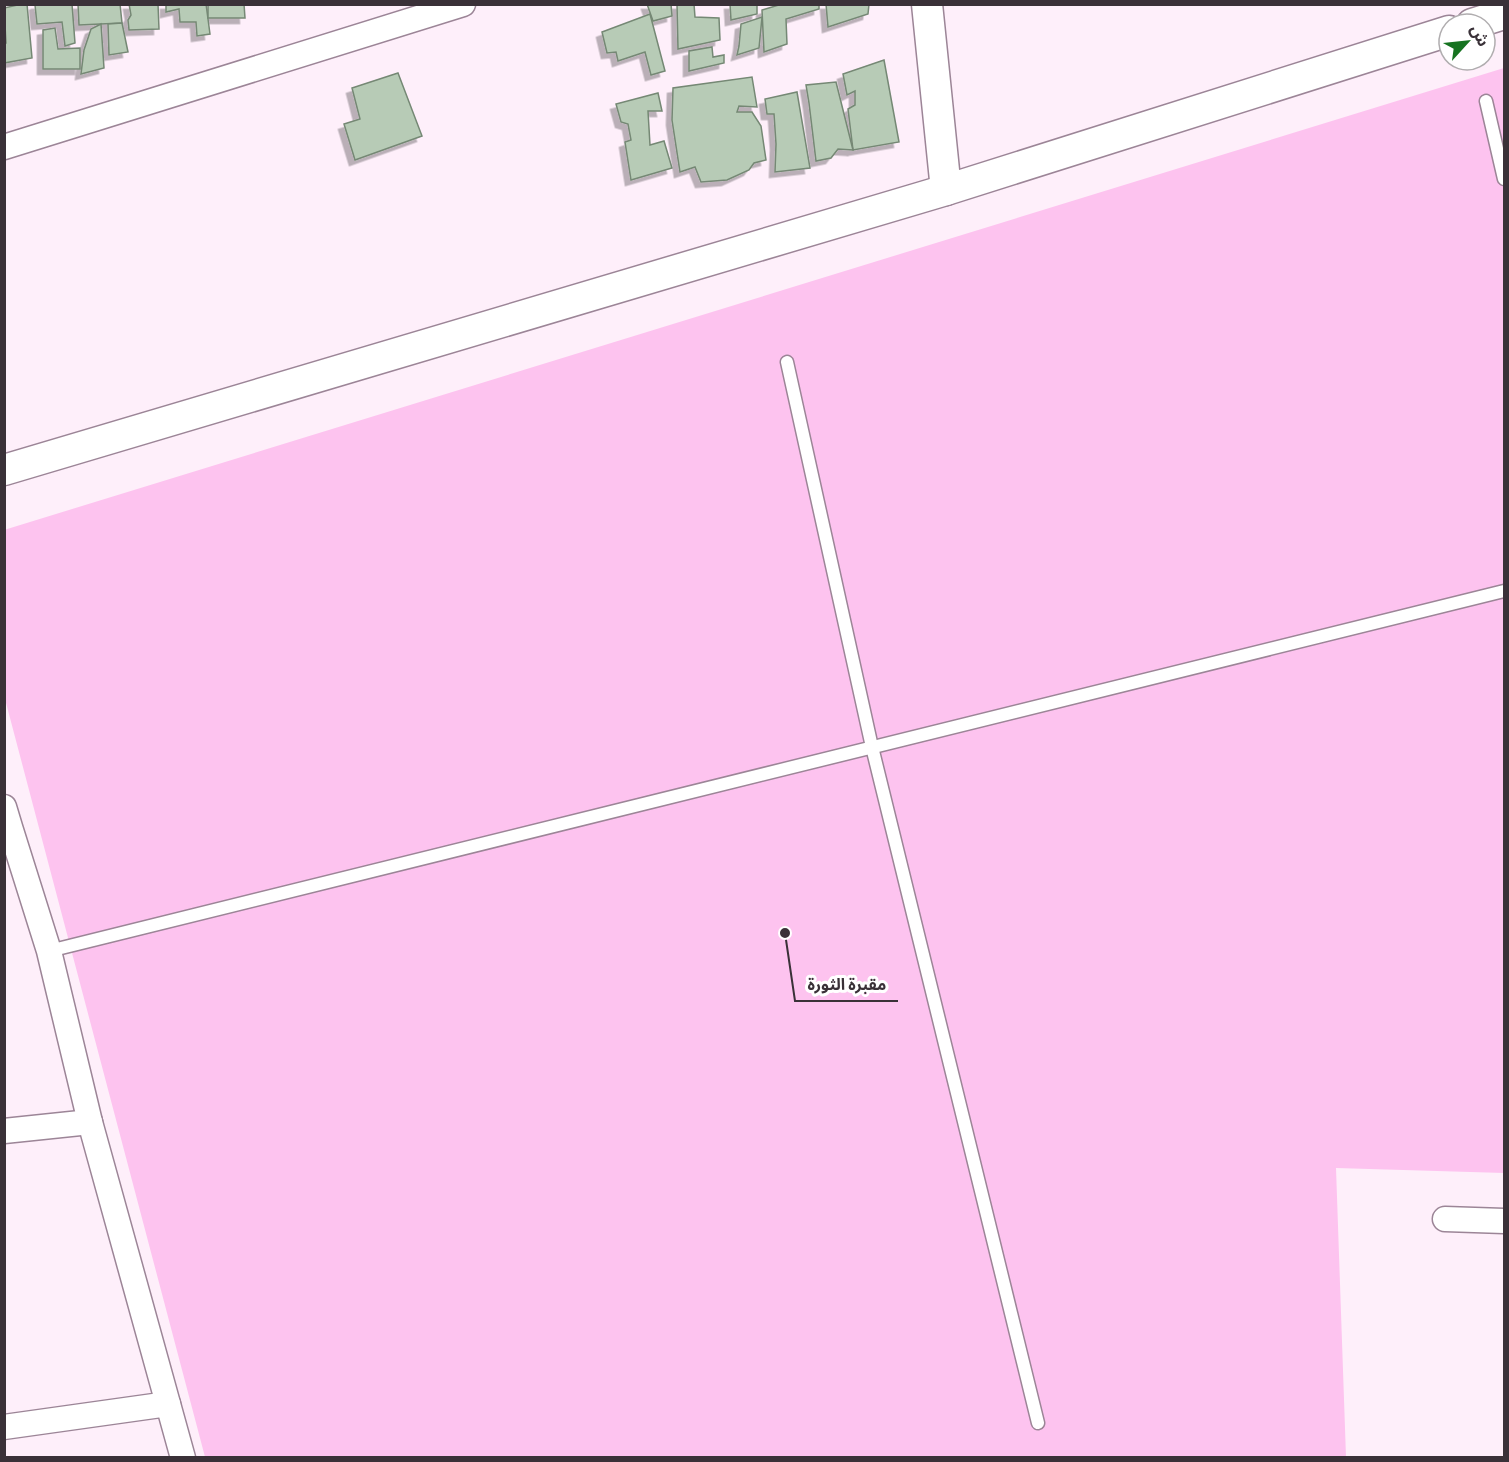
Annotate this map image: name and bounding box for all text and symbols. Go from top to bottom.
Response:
north arrow [1437,12,1497,72]
text: ش [1466,21,1494,50]
callout: مقبرة الثورة [795,967,898,1001]
text: مقبرة الثورة [808,974,886,994]

